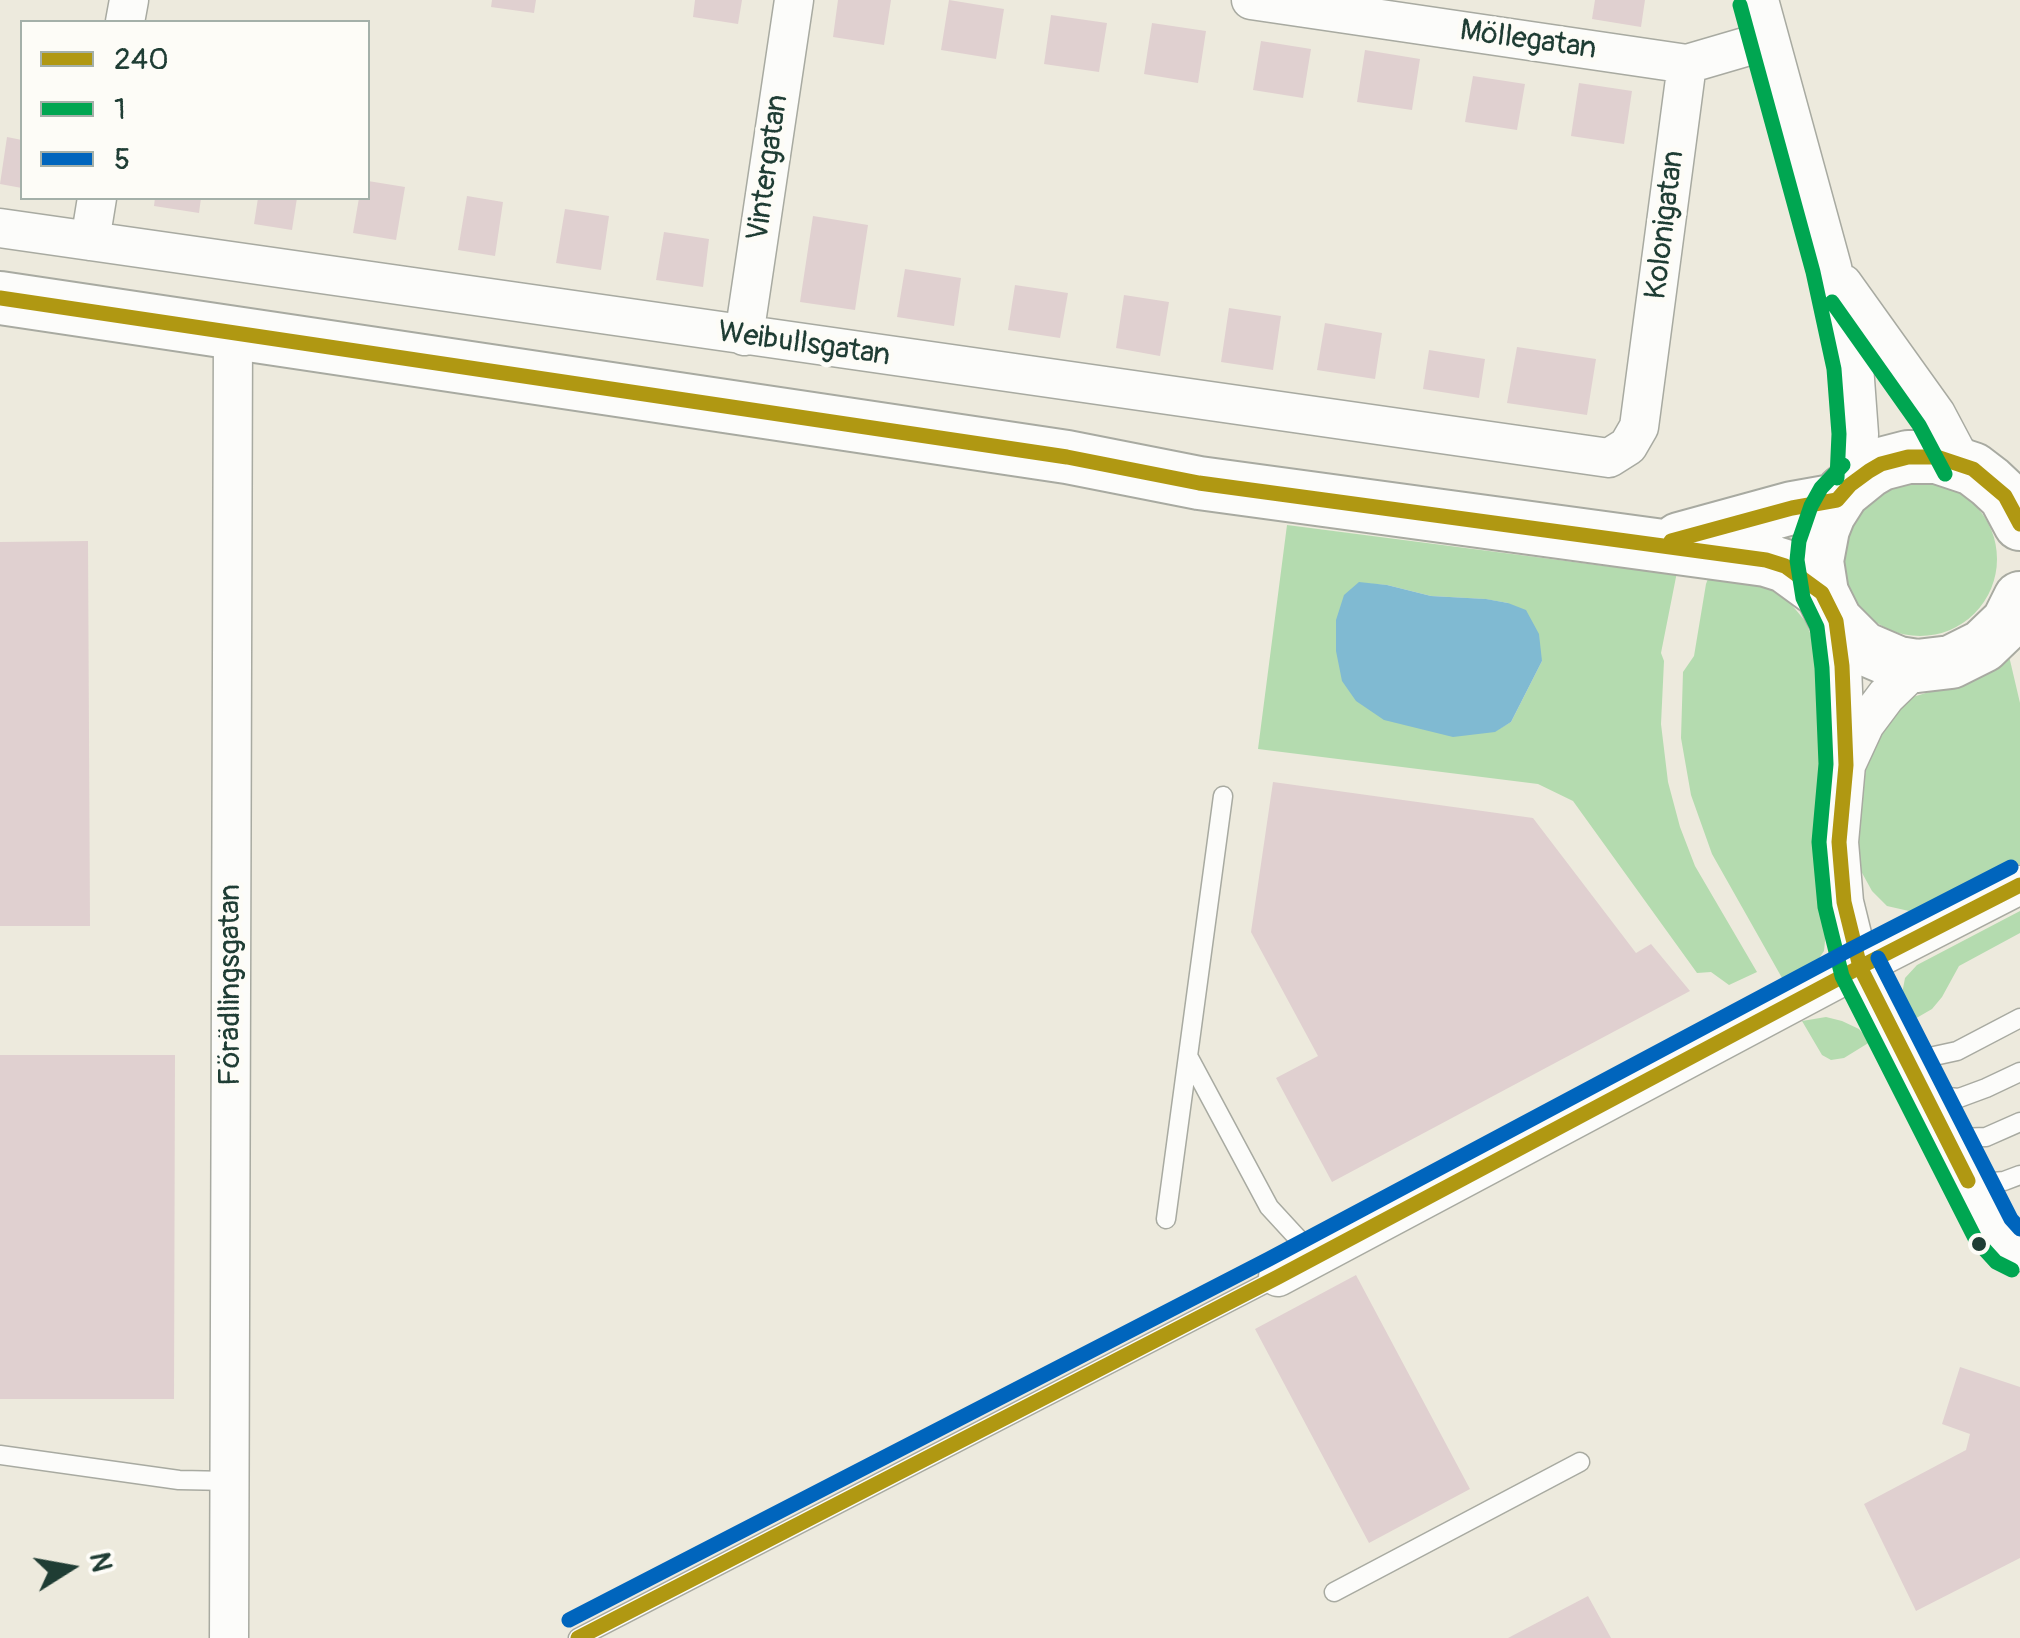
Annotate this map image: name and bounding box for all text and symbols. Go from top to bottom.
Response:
street label: Möllegatan [1457,14,1599,68]
legend [20,20,370,200]
text: 240 [114,41,169,78]
text: 1 [114,91,126,128]
street label: Vintergatan [741,92,797,244]
text: 5 [114,141,130,178]
street label: Kolonigatan [1639,148,1693,302]
street label: Weibullsgatan [716,315,892,375]
street label: Förädlingsgatan [213,884,249,1086]
unlabelled marker [1969,1234,1989,1254]
north arrow [20,1518,120,1618]
text: N [81,1550,119,1575]

